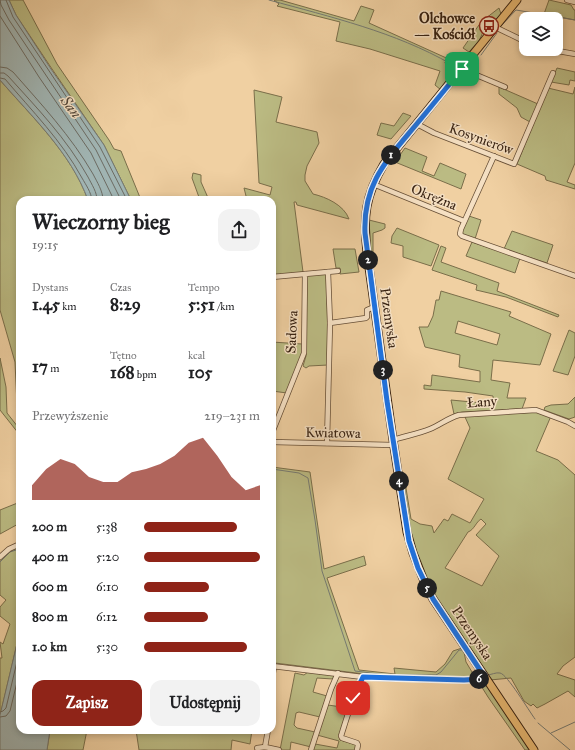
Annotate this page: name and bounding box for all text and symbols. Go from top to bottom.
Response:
place label: Olchowce — Kościół [414,10,476,43]
map controls [519,12,563,56]
button: layers [519,12,563,56]
bus stop icon: Olchowce — Kościół [478,15,500,37]
pin [445,52,479,86]
icon: arrive [451,58,473,80]
water label: San [56,92,85,122]
street label: Kosynierów [447,120,516,159]
pin: 1 [381,145,401,165]
text: 1 [389,148,393,161]
street label: Okrężna [409,180,460,214]
text: Wieczorny bieg [32,208,169,235]
button: share [218,209,260,251]
text: 19:15 [32,237,58,253]
pin: 2 [358,250,378,270]
text: 2 [365,253,371,266]
text: Dystans [32,281,68,294]
text: Czas [110,281,131,294]
text: Tempo [188,281,220,294]
street label: Przemyska [376,287,402,349]
text: 1.45 [32,294,60,315]
text: 8:29 [110,294,141,315]
text: 5:51 [188,294,215,315]
text: km [60,300,77,313]
text: /km [215,300,235,313]
street label: Sadowa [282,310,302,354]
text: Tętno [110,349,137,362]
text: kcal [188,349,205,362]
text: 17 [32,356,48,377]
pin: 3 [373,360,393,380]
text: m [48,362,59,375]
text: 168 [110,362,134,383]
text: 105 [188,362,212,383]
text: 3 [381,363,385,376]
text: bpm [134,368,157,381]
street label: Łany [466,392,498,412]
text: Przewyższenie [32,408,108,424]
text: 219–231 m [204,408,260,424]
street label: Kwiatowa [305,424,361,442]
pin: 4 [389,471,409,491]
text: 4 [396,474,402,487]
text: 200 m [32,519,67,535]
text: 5:38 [96,519,117,535]
text: 400 m [32,549,68,565]
text: 5:20 [96,549,119,565]
pin: 5 [417,578,437,598]
text: 600 m [32,579,68,595]
text: 6:10 [96,579,119,595]
text: 5 [424,581,430,594]
street label: Przemyska [448,603,496,663]
text: 800 m [32,609,68,625]
text: 6:12 [96,609,118,625]
text: 1.0 km [32,639,67,655]
text: 5:30 [96,639,118,655]
pin: 6 [469,669,489,689]
text: 6 [476,672,482,685]
button: Zapisz [32,680,142,726]
button: Udostępnij [150,680,260,726]
pin [336,681,370,715]
icon: check [342,687,364,709]

